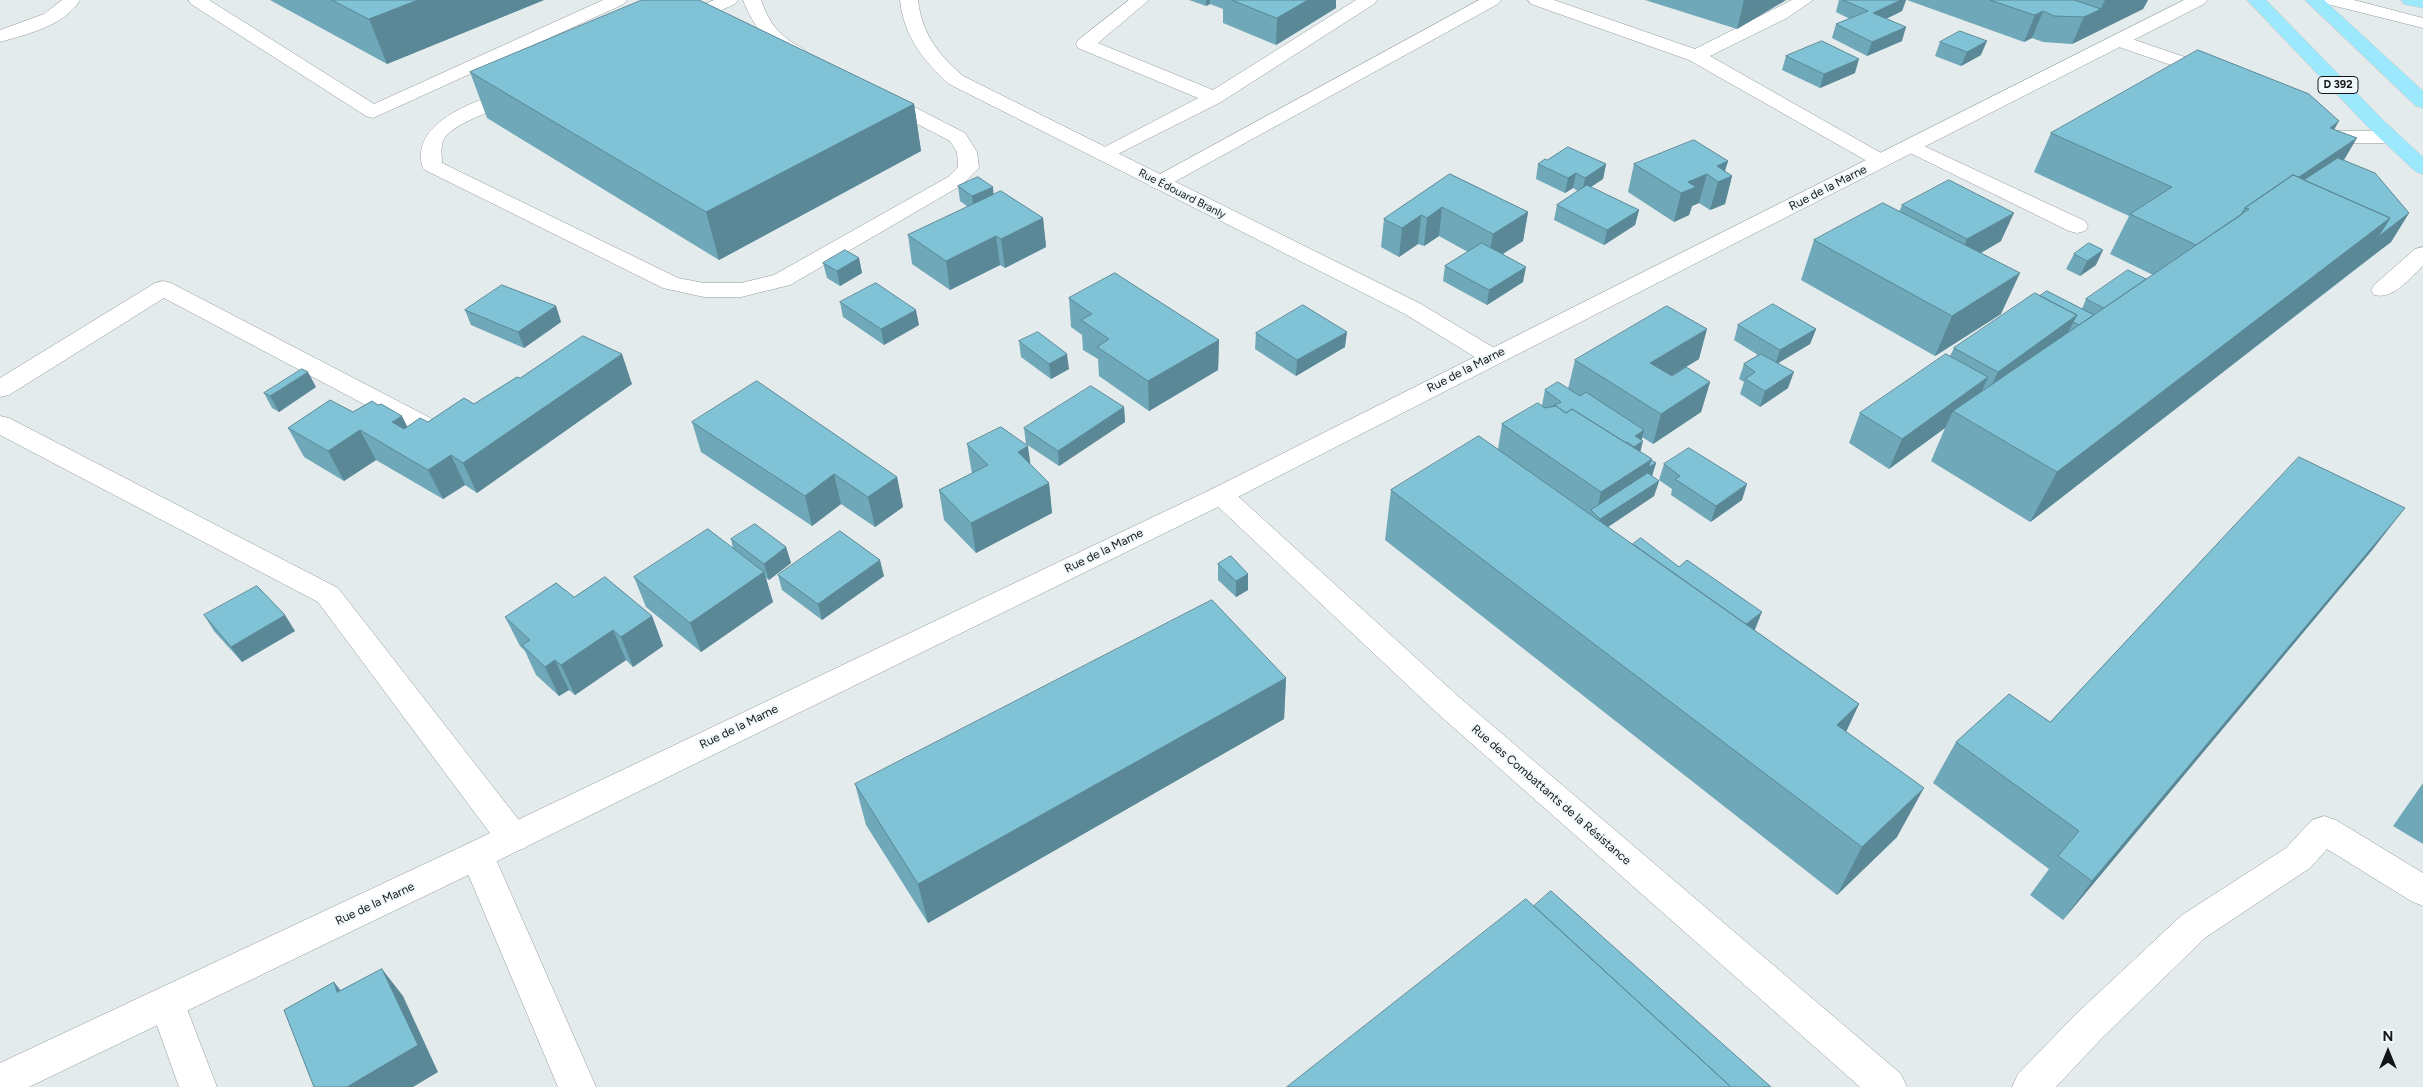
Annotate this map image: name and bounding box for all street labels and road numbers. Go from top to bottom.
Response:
road number: D 392 [2318,76,2358,94]
street label: Rue de la Marne [1787,162,1869,214]
street label: Rue Édouard Branly [1136,166,1228,222]
street label: Rue de la Marne [1425,344,1507,396]
street label: Rue de la Marne [1062,526,1146,576]
street label: Rue de la Marne [697,702,781,752]
street label: Rue des Combattants de la Résistance [1468,722,1634,868]
street label: Rue de la Marne [333,879,417,929]

